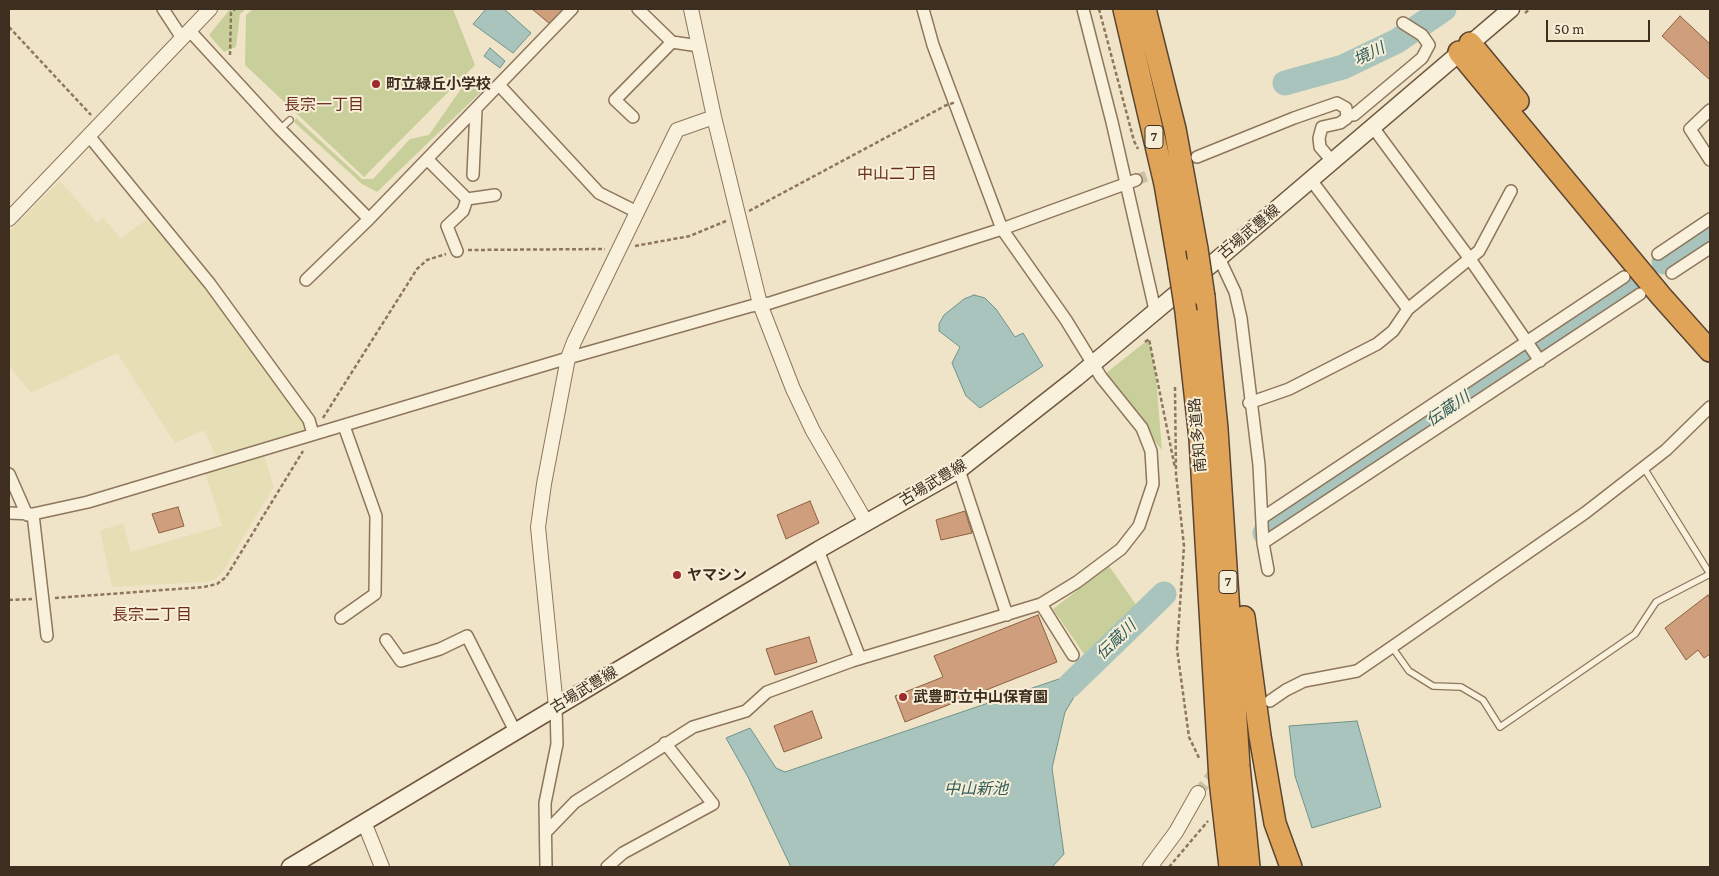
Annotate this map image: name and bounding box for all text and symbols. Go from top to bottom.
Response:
scale bar [1549,10,1653,42]
text: 50 m [1554,21,1584,37]
water label: 境川 [1350,38,1388,70]
place label: 町立緑丘小学校 [386,75,491,93]
marker: 町立緑丘小学校 [370,78,382,90]
district label: 長宗一丁目 [284,95,364,115]
road number: 7 [1145,125,1163,148]
district label: 中山二丁目 [857,164,937,184]
street label: 古場武豊線 [1214,201,1284,263]
water label: 伝蔵川 [1423,388,1473,430]
street label: 南知多道路 [1186,397,1210,473]
street label: 古場武豊線 [896,456,970,510]
place label: ヤマシン [687,566,747,584]
marker: ヤマシン [671,569,683,581]
road number: 7 [1219,570,1237,594]
district label: 長宗二丁目 [112,605,192,625]
water label: 伝蔵川 [1092,616,1140,664]
street label: 古場武豊線 [547,663,621,717]
place label: 武豊町立中山保育園 [913,688,1048,706]
marker: 武豊町立中山保育園 [897,691,909,703]
water label: 中山新池 [944,779,1008,799]

